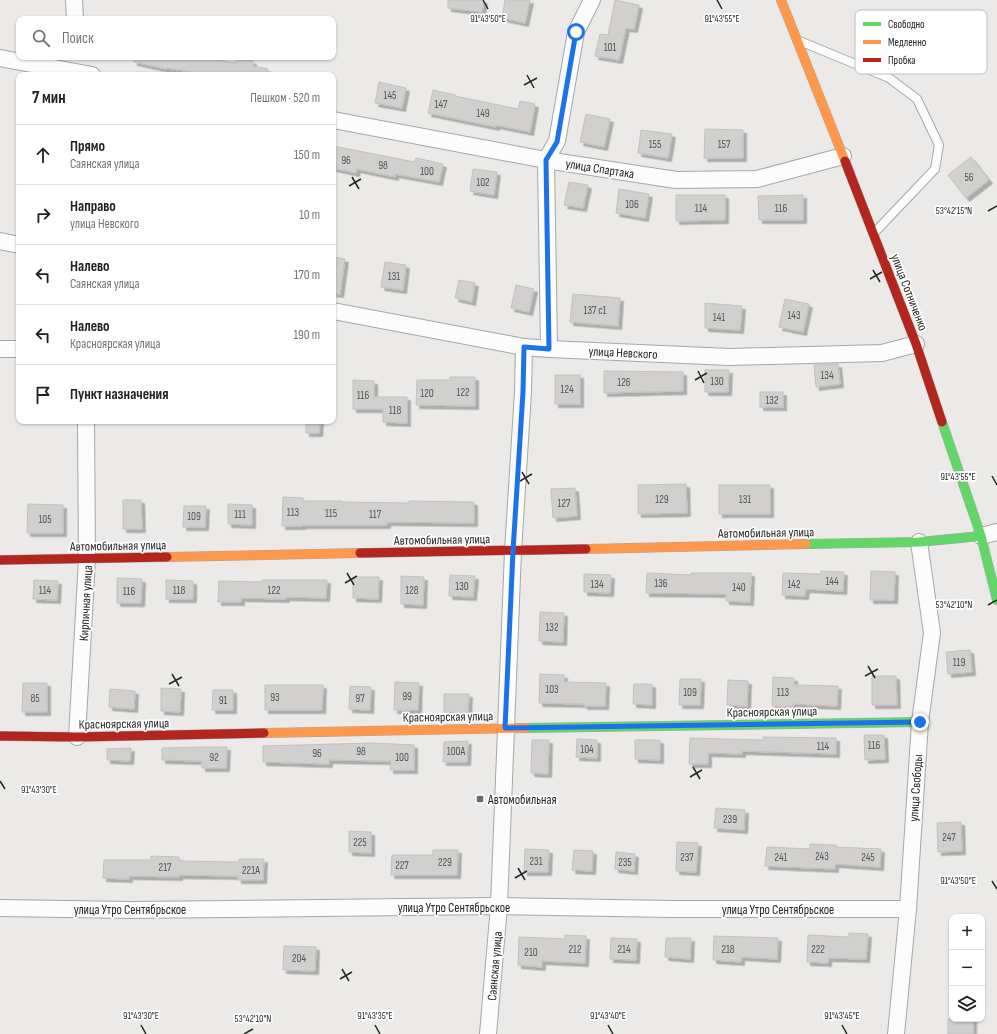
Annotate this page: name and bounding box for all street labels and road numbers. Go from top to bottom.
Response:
street label: улица Спартака [564,156,635,182]
street label: улица Сотниченко [887,252,931,333]
street label: улица Невского [588,343,658,363]
street label: Автомобильная улица [717,524,814,542]
street label: Автомобильная улица [393,531,490,549]
street label: Автомобильная улица [69,537,166,555]
street label: Кирпичная улица [76,565,96,641]
street label: Красноярская улица [727,703,817,721]
street label: Красноярская улица [403,708,493,726]
street label: Красноярская улица [79,715,169,733]
street label: улица Свободы [906,754,926,822]
street label: улица Утро Сентябрьское [398,900,510,916]
street label: улица Утро Сентябрьское [74,902,186,918]
street label: улица Утро Сентябрьское [722,902,834,918]
street label: Саянская улица [484,931,506,1001]

